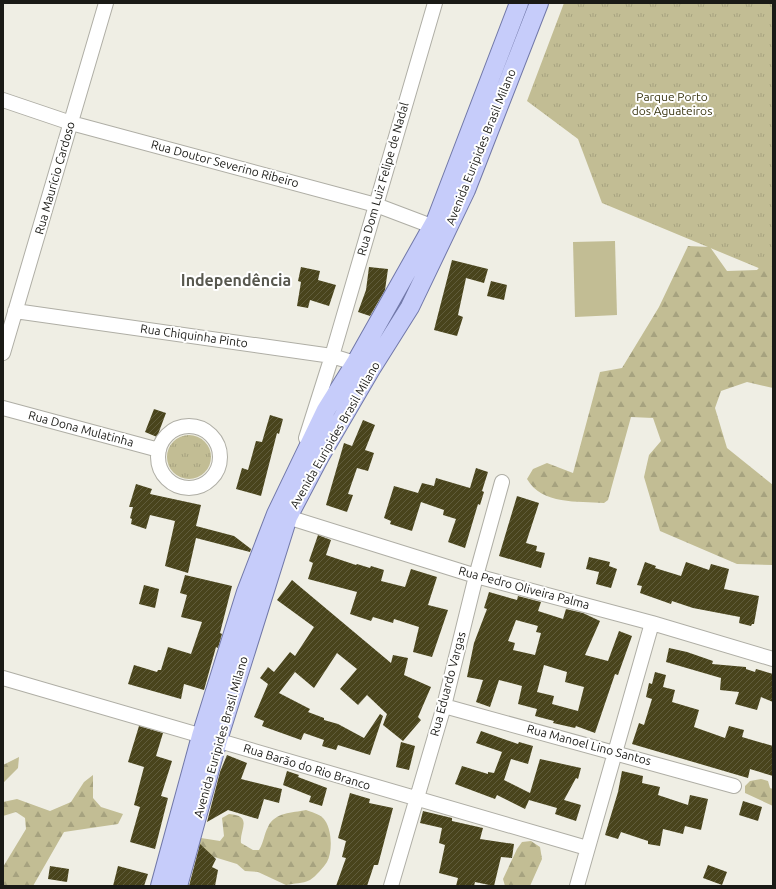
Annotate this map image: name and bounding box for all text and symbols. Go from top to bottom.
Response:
street label: Avenida Euripides Brasil Milano [443,67,518,227]
park label: Parque Porto dos Aguateiros [632,90,712,117]
street label: Rua Dom Luiz Felipe de Nadal [354,101,411,257]
street label: Rua Maurício Cardoso [32,120,77,236]
street label: Rua Doutor Severino Ribeiro [150,137,301,190]
district label: Independência [181,271,291,289]
street label: Rua Chiquinha Pinto [139,322,249,349]
street label: Avenida Euripides Brasil Milano [287,359,382,510]
street label: Rua Dona Mulatinha [27,408,135,449]
street label: Rua Pedro Oliveira Palma [457,564,591,611]
street label: Rua Eduardo Vargas [427,630,468,738]
street label: Avenida Euripides Brasil Milano [191,655,250,819]
street label: Rua Manoel Lino Santos [526,722,653,767]
street label: Rua Barão do Rio Branco [242,741,372,792]

